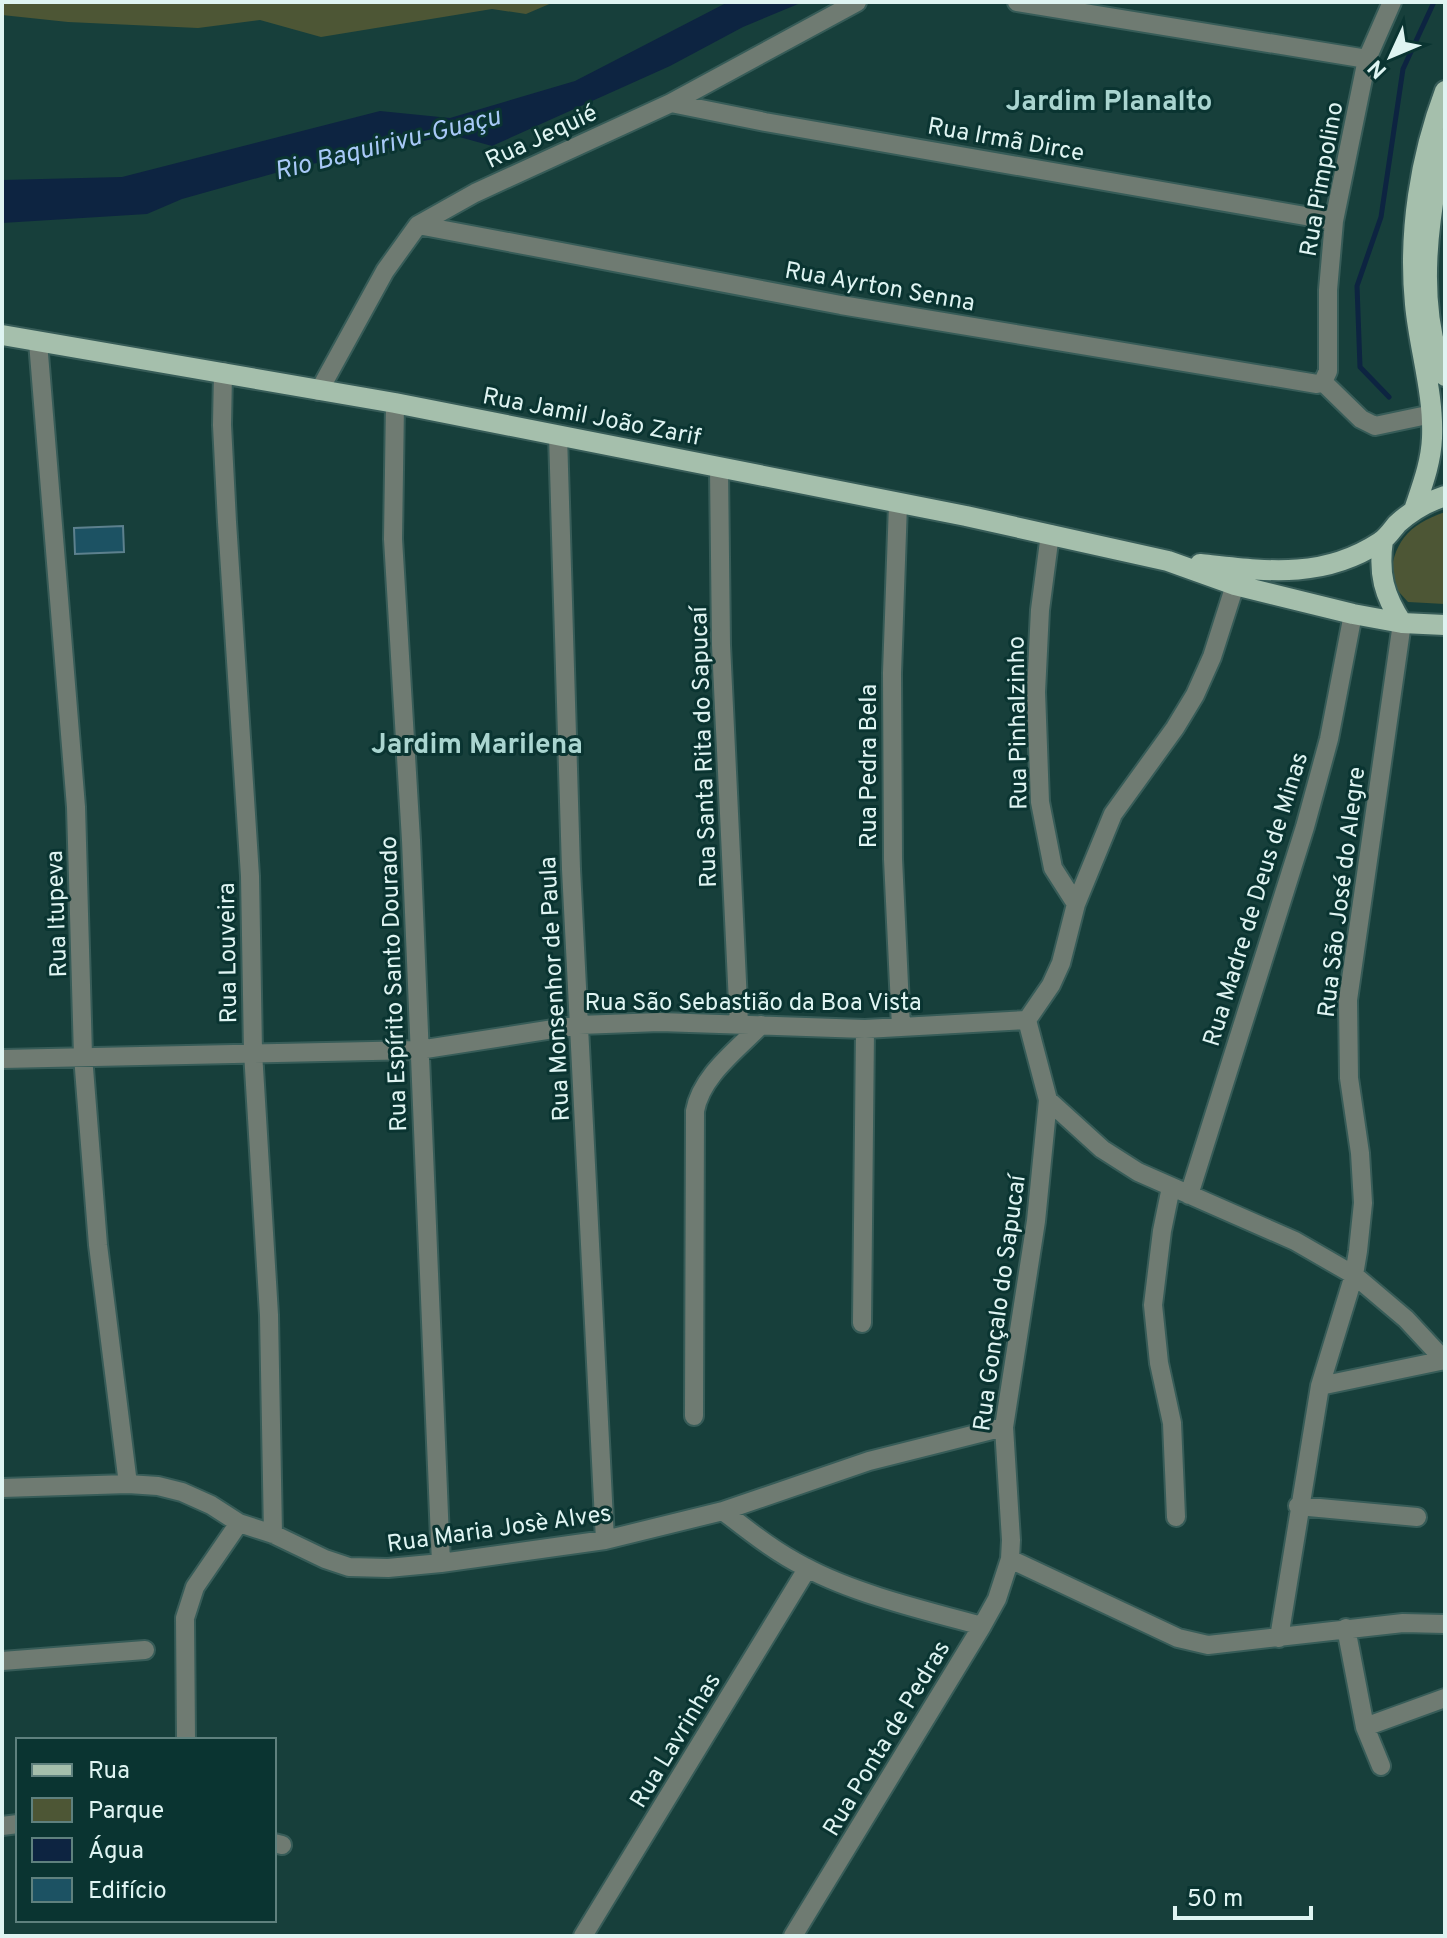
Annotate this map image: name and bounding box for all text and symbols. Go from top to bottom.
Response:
north arrow [1351,16,1431,96]
text: N [1363,53,1394,83]
district label: Jardim Planalto [1006,85,1212,121]
street label: Rua Jequié [481,99,603,177]
street label: Rua Pimpolino [1295,100,1351,259]
water label: Rio Baquirivu-Guaçu [271,101,505,189]
street label: Rua Irmã Dirce [925,112,1086,169]
street label: Rua Ayrton Senna [782,256,977,319]
street label: Rua Jamil João Zarif [480,382,703,454]
street label: Rua Santa Rita do Sapucaí [685,604,725,888]
street label: Rua Pinhalzinho [1002,636,1036,810]
street label: Rua Pedra Bela [855,684,885,848]
district label: Jardim Marilena [371,728,583,764]
street label: Rua Madre de Deus de Minas [1198,749,1316,1050]
street label: Rua São José do Alegre [1313,765,1373,1019]
street label: Rua Espírito Santo Dourado [375,836,415,1132]
street label: Rua Itupeva [41,850,75,978]
street label: Rua Monsenhor de Paula [534,856,578,1122]
street label: Rua Louveira [213,882,245,1024]
street label: Rua São Sebastião da Boa Vista [584,989,922,1019]
street label: Rua Gonçalo do Sapucaí [968,1171,1034,1433]
street label: Rua Maria Josè Alves [385,1499,613,1561]
street label: Rua Ponta de Pedras [817,1636,958,1842]
street label: Rua Lavrinhas [625,1668,729,1814]
legend [16,1738,276,1922]
text: Rua [88,1757,130,1787]
text: Parque [88,1797,164,1827]
text: Água [88,1835,144,1867]
scale bar [1175,1870,1311,1920]
text: Edifício [88,1877,167,1907]
text: 50 m [1187,1885,1243,1915]

